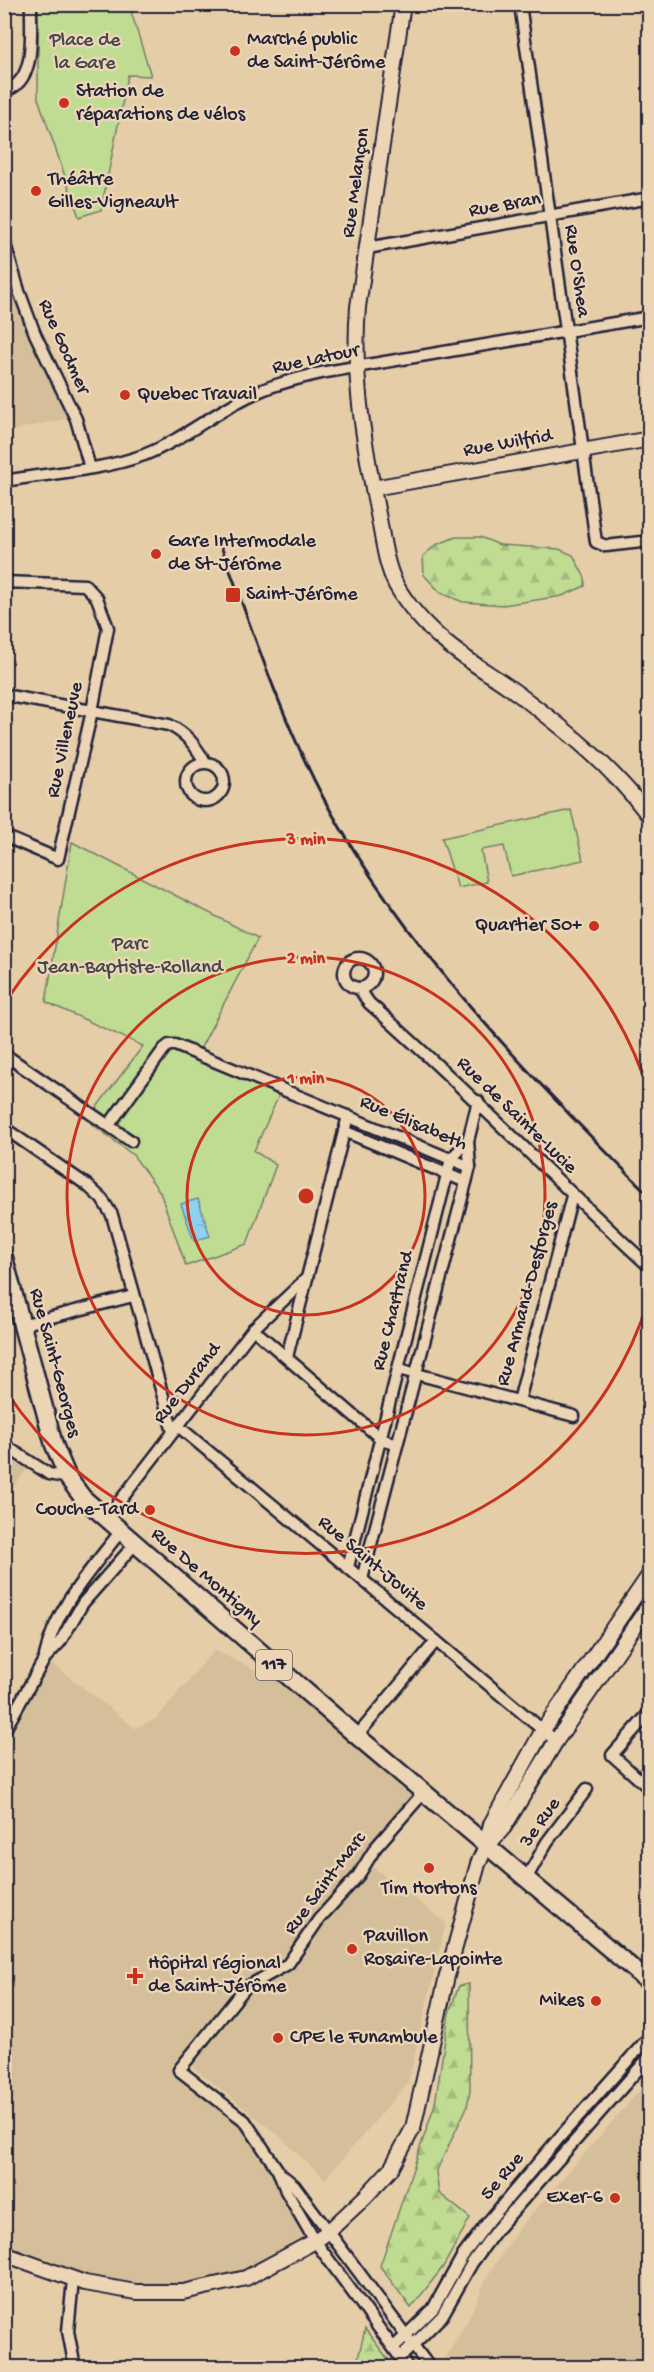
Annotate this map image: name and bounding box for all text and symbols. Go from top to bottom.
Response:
place label: Marché public de Saint-Jérôme [247,29,386,75]
park label: Place de la Gare [49,30,121,76]
marker: Marché public de Saint-Jérôme [228,44,242,58]
place label: Station de réparations de vélos [76,81,246,127]
marker: Station de réparations de vélos [57,96,71,110]
street label: Rue Melançon [338,126,376,239]
place label: Théâtre Gilles-Vigneault [47,169,179,215]
marker: Théâtre Gilles-Vigneault [29,184,43,198]
street label: Rue Bran [467,188,543,224]
street label: Rue O'Shea [558,223,594,320]
street label: Rue Godmer [32,296,95,400]
street label: Rue Latour [270,339,363,380]
place label: Quebec Travail [137,384,257,407]
marker: Quebec Travail [118,388,132,402]
street label: Rue Wilfrid [462,424,557,463]
place label: Gare Intermodale de St-Jérôme [168,531,317,577]
marker: Gare Intermodale de St-Jérôme [149,547,163,561]
place label: Saint-Jérôme [246,584,358,607]
marker: Saint-Jérôme [224,586,242,604]
street label: Rue Villeneuve [42,679,90,800]
text: 3 min [286,830,326,851]
place label: Quartier 50+ [475,915,582,938]
marker: Quartier 50+ [587,919,601,933]
park label: Parc Jean-Baptiste-Rolland [37,934,225,980]
text: 2 min [287,949,326,970]
street label: Rue de Sainte-Lucie [451,1053,582,1180]
text: 1 min [287,1069,325,1090]
street label: Rue Élisabeth [356,1090,471,1157]
centre of rings [296,1186,316,1206]
street label: Rue Armand-Desforges [492,1199,564,1389]
street label: Rue Chartrand [368,1247,420,1373]
street label: Rue Saint-Georges [23,1286,85,1441]
street label: Rue Durand [149,1337,228,1429]
place label: Couche-Tard [36,1499,140,1522]
marker: Couche-Tard [143,1503,157,1517]
street label: Rue Saint-Jovite [312,1511,432,1617]
street label: Rue De Montigny [146,1523,266,1633]
road number: 117 [256,1650,292,1680]
street label: 3e Rue [515,1793,567,1853]
street label: Rue Saint-Marc [280,1827,373,1940]
marker: Tim Hortons [422,1861,436,1875]
place label: Tim Hortons [380,1878,477,1901]
place label: Pavillon Rosaire-Lapointe [363,1926,503,1972]
marker: Pavillon Rosaire-Lapointe [345,1942,359,1956]
place label: Hôpital régional de Saint-Jérôme [148,1953,287,1999]
marker: Hôpital régional de Saint-Jérôme [126,1967,144,1985]
place label: Mikes [539,1990,585,2013]
marker: Mikes [589,1994,603,2008]
place label: CPE le Funambule [290,2027,438,2050]
marker: CPE le Funambule [271,2031,285,2045]
street label: 5e Rue [476,2148,530,2206]
place label: Exer-6 [546,2187,604,2210]
marker: Exer-6 [608,2191,622,2205]

